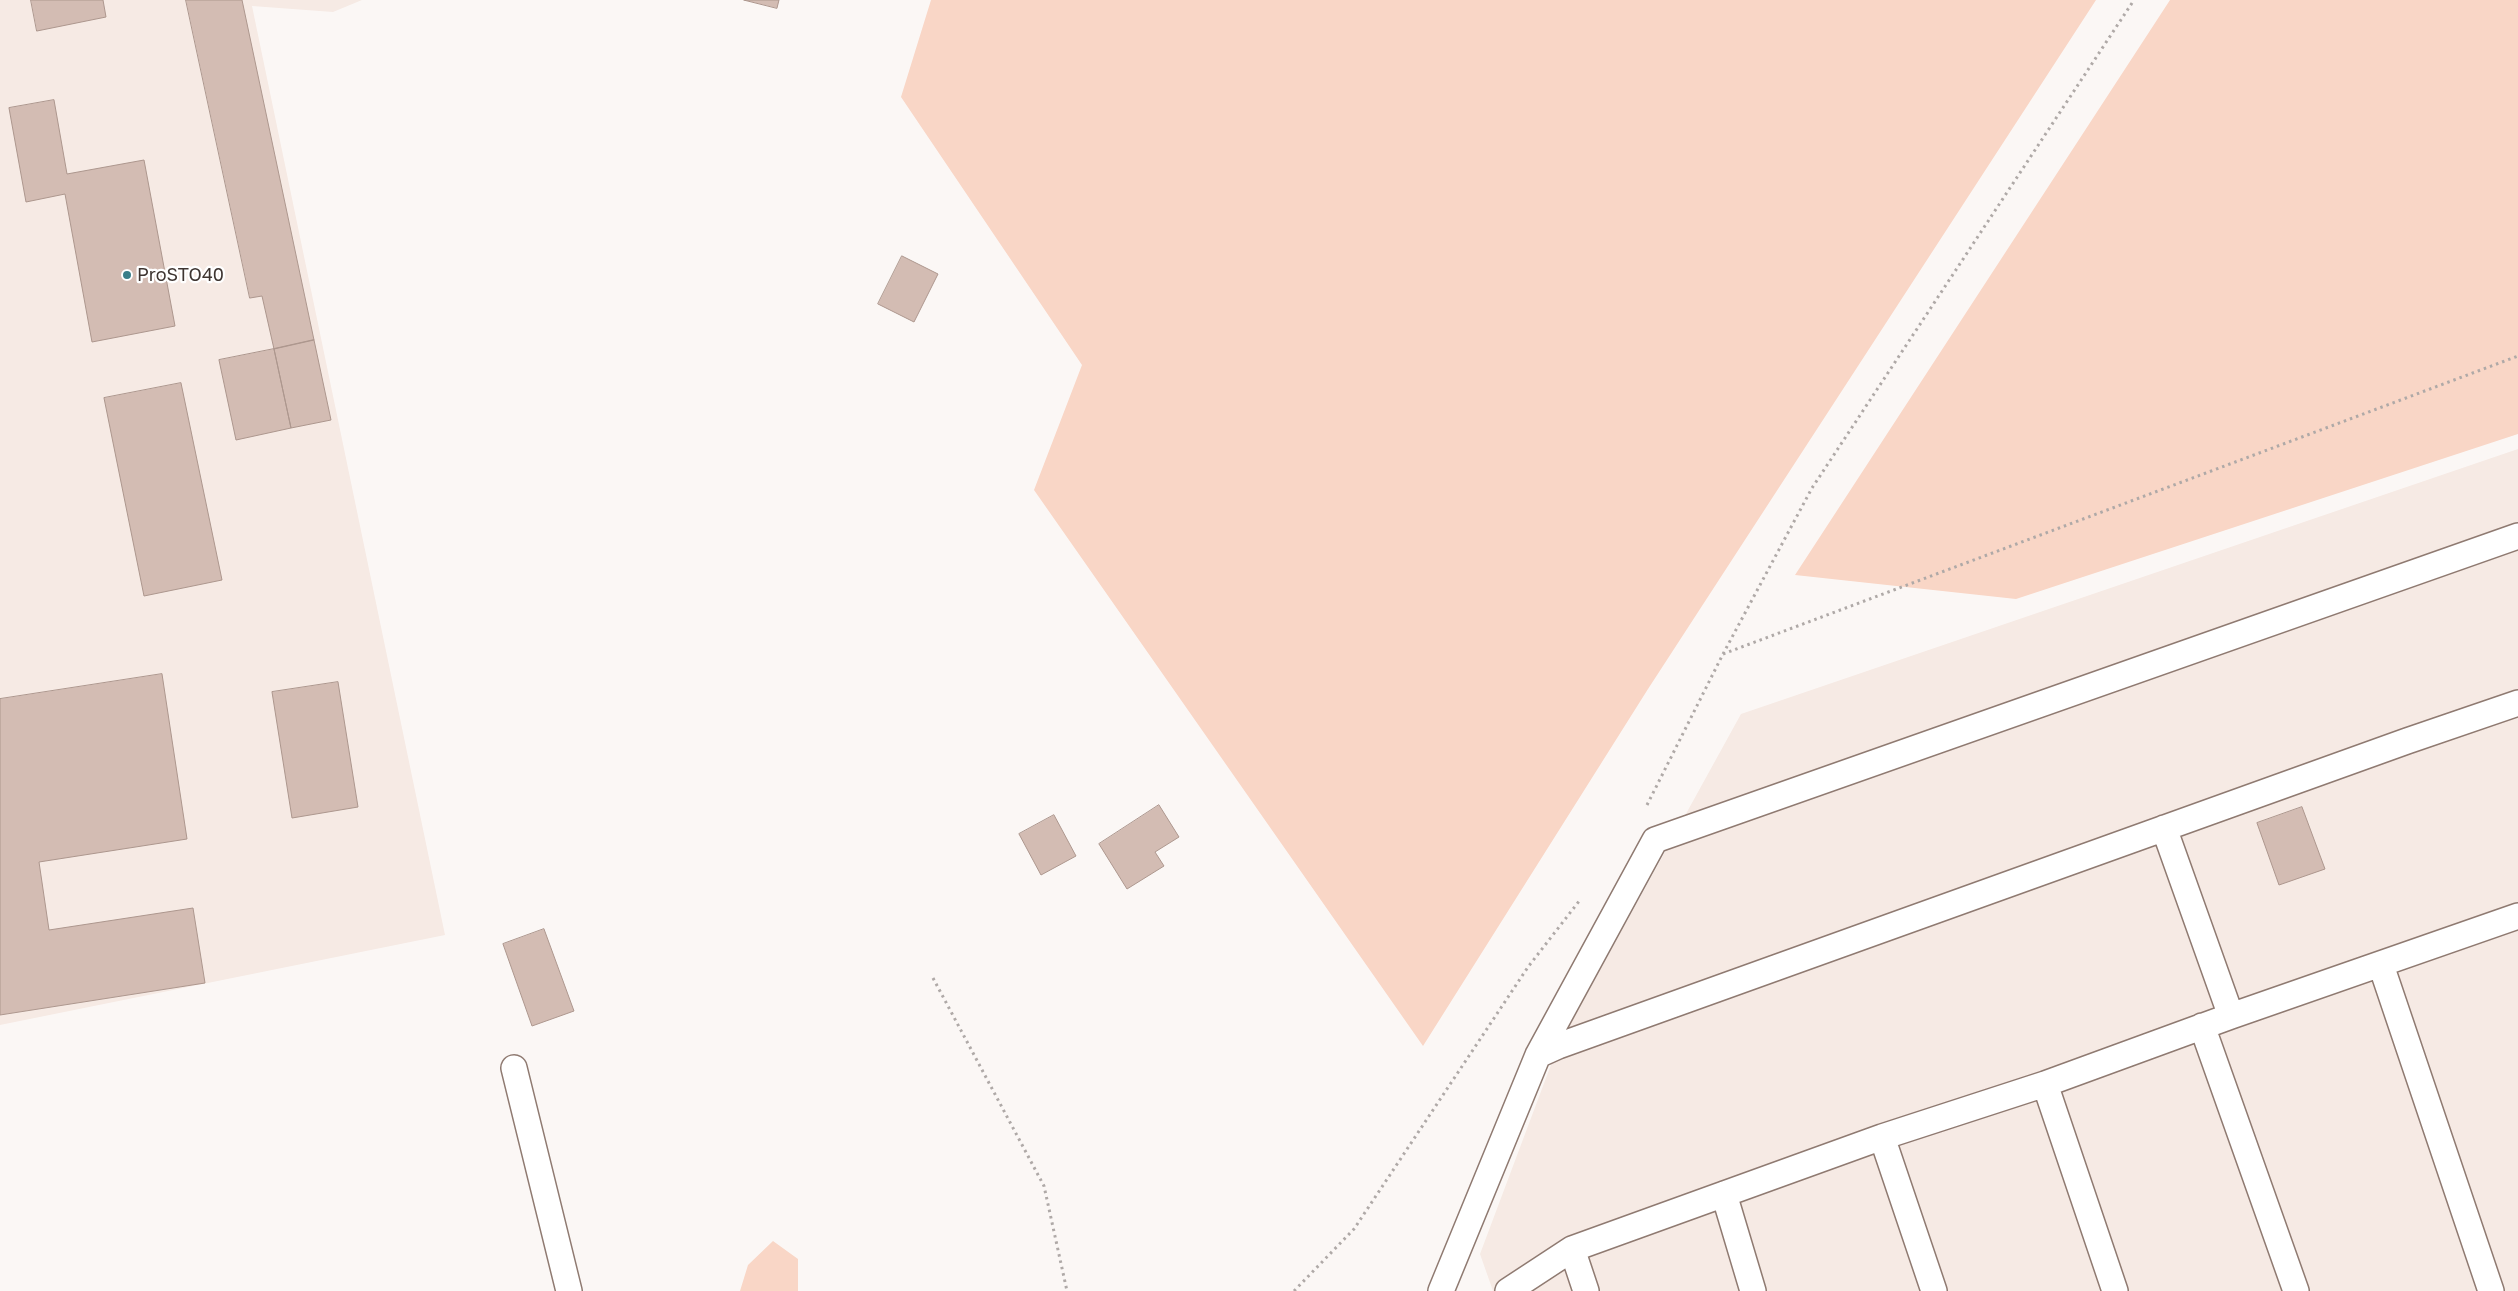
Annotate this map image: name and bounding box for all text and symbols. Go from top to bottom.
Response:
place label: ProSTO40 [137,264,224,286]
marker: ProSTO40 [121,269,133,281]

